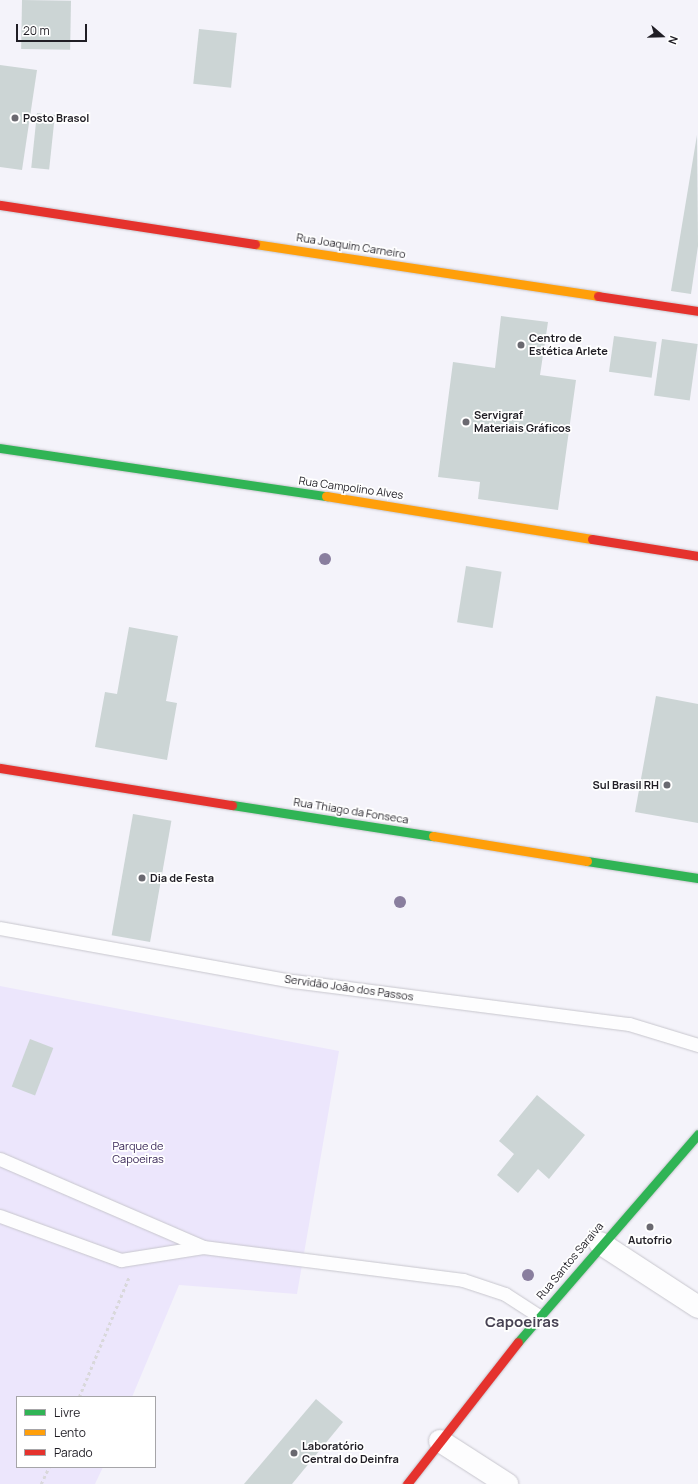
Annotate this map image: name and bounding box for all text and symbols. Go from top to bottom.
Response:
scale bar [18,16,89,42]
north arrow [642,16,682,56]
text: 20 m [23,22,50,39]
text: N [665,34,682,47]
place label: Posto Brasol [23,111,89,125]
marker: Posto Brasol [10,113,20,123]
street label: Rua Joaquim Carneiro [295,231,407,261]
place label: Centro de Estética Arlete [529,332,608,358]
marker: Centro de Estética Arlete [516,340,526,350]
place label: Servigraf Materiais Gráficos [474,409,571,435]
marker: Servigraf Materiais Gráficos [461,417,471,427]
street label: Rua Campolino Alves [298,474,404,502]
place label: Sul Brasil RH [593,778,659,792]
marker: Sul Brasil RH [662,780,672,790]
street label: Rua Thiago da Fonseca [292,795,410,827]
place label: Dia de Festa [150,871,214,885]
marker: Dia de Festa [137,873,147,883]
street label: Servidão João dos Passos [284,972,414,1004]
park label: Parque de Capoeiras [112,1140,164,1166]
street label: Rua Santos Saraiva [534,1220,606,1302]
marker: Autofrio [645,1222,655,1232]
place label: Autofrio [628,1233,672,1247]
district label: Capoeiras [485,1313,559,1331]
legend [16,1396,156,1468]
text: Livre [54,1404,80,1421]
text: Lento [54,1424,86,1441]
place label: Laboratório Central do Deinfra [302,1440,399,1466]
text: Parado [54,1444,93,1461]
marker: Laboratório Central do Deinfra [289,1448,299,1458]

